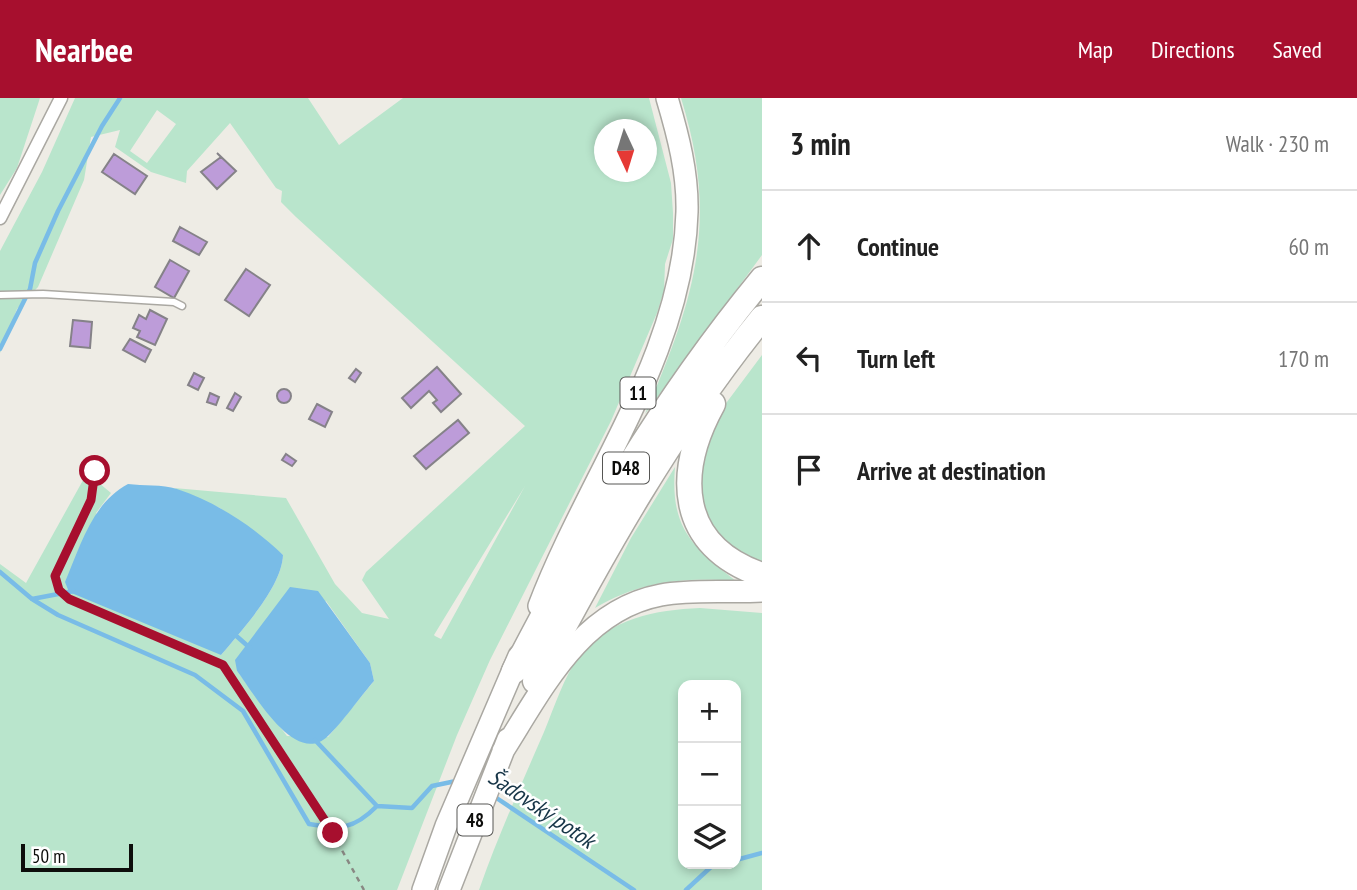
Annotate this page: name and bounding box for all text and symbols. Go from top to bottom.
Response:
text: Nearbee [35,28,133,71]
text: Map [1078,34,1113,65]
text: Directions [1151,34,1235,65]
text: Saved [1273,34,1322,65]
north arrow [594,119,657,182]
text: 3 min [790,124,851,163]
text: Walk · 230 m [1226,129,1329,158]
icon: ahead [790,227,828,265]
text: Continue [857,230,939,263]
text: 60 m [1288,232,1329,261]
icon: left [790,339,828,377]
text: Turn left [857,342,935,375]
text: 170 m [1278,344,1329,373]
road number: 11 [620,378,656,408]
icon: arrive [790,451,828,489]
road number: D48 [603,452,649,484]
text: Arrive at destination [857,454,1046,487]
route start [79,455,110,486]
map controls [678,680,741,869]
button: + [678,680,741,743]
button: − [678,743,741,806]
water label: Šadovský potok [483,762,603,856]
road number: 48 [458,804,492,835]
button: layers [678,806,741,869]
route end [317,817,348,848]
scale bar [21,841,133,873]
text: 50 m [32,844,66,868]

